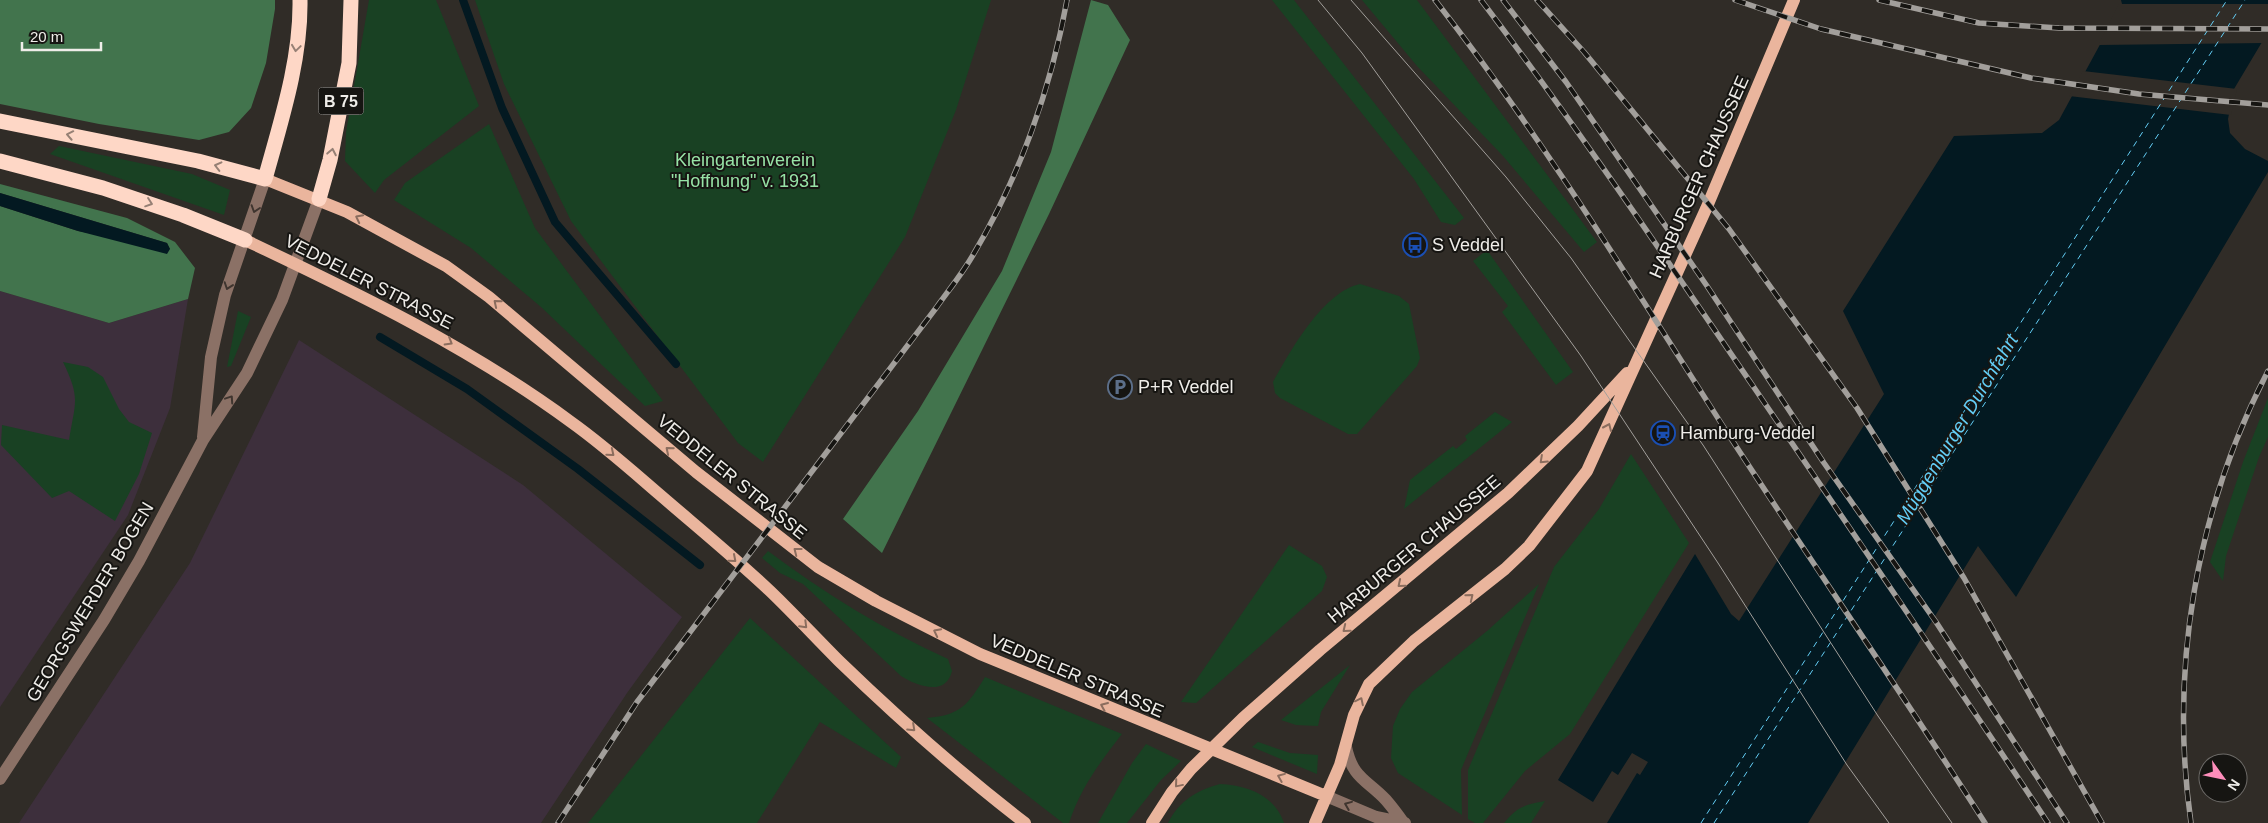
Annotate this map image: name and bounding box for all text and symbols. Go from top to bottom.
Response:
scale bar [22,20,101,52]
text: 20 m [30,28,63,45]
one-way arrow [291,45,302,53]
street label: HARBURGER CHAUSSEE [1645,73,1753,281]
road number: B 75 [318,88,364,114]
one-way arrow [65,131,74,141]
one-way arrow [326,148,336,157]
park label: Kleingartenverein "Hoffnung" v. 1931 [671,150,819,191]
one-way arrow [214,161,223,172]
one-way arrow [145,198,153,208]
one-way arrow [251,205,261,213]
one-way arrow [355,214,364,224]
street label: VEDDELER STRASSE [282,231,456,333]
bus stop icon: S Veddel [1402,232,1428,258]
place label: S Veddel [1432,235,1504,255]
one-way arrow [224,281,234,289]
one-way arrow [493,300,502,309]
water label: Müggenburger Durchfahrt [1892,330,2022,528]
one-way arrow [444,336,453,346]
parking icon: P+R Veddel [1107,374,1133,400]
place label: P+R Veddel [1138,377,1234,397]
one-way arrow [224,395,233,405]
street label: VEDDELER STRASSE [653,411,811,543]
station icon: Hamburg-Veddel [1650,420,1676,446]
one-way arrow [1602,423,1613,432]
place label: Hamburg-Veddel [1680,423,1815,443]
one-way arrow [666,446,675,455]
one-way arrow [605,447,614,456]
one-way arrow [1540,454,1549,463]
street label: HARBURGER CHAUSSEE [1324,471,1504,627]
street label: GEORGSWERDER BOGEN [22,499,158,705]
one-way arrow [793,547,802,556]
one-way arrow [728,553,737,562]
one-way arrow [1397,578,1406,587]
one-way arrow [1464,594,1473,602]
one-way arrow [798,620,807,629]
one-way arrow [1342,623,1351,632]
one-way arrow [933,628,942,638]
street label: VEDDELER STRASSE [987,630,1167,722]
one-way arrow [1354,697,1364,706]
one-way arrow [1100,702,1109,712]
one-way arrow [906,722,915,731]
north arrow [2198,753,2248,803]
one-way arrow [1277,773,1286,784]
text: N [2224,776,2243,794]
one-way arrow [1176,778,1184,787]
one-way arrow [1344,800,1353,811]

